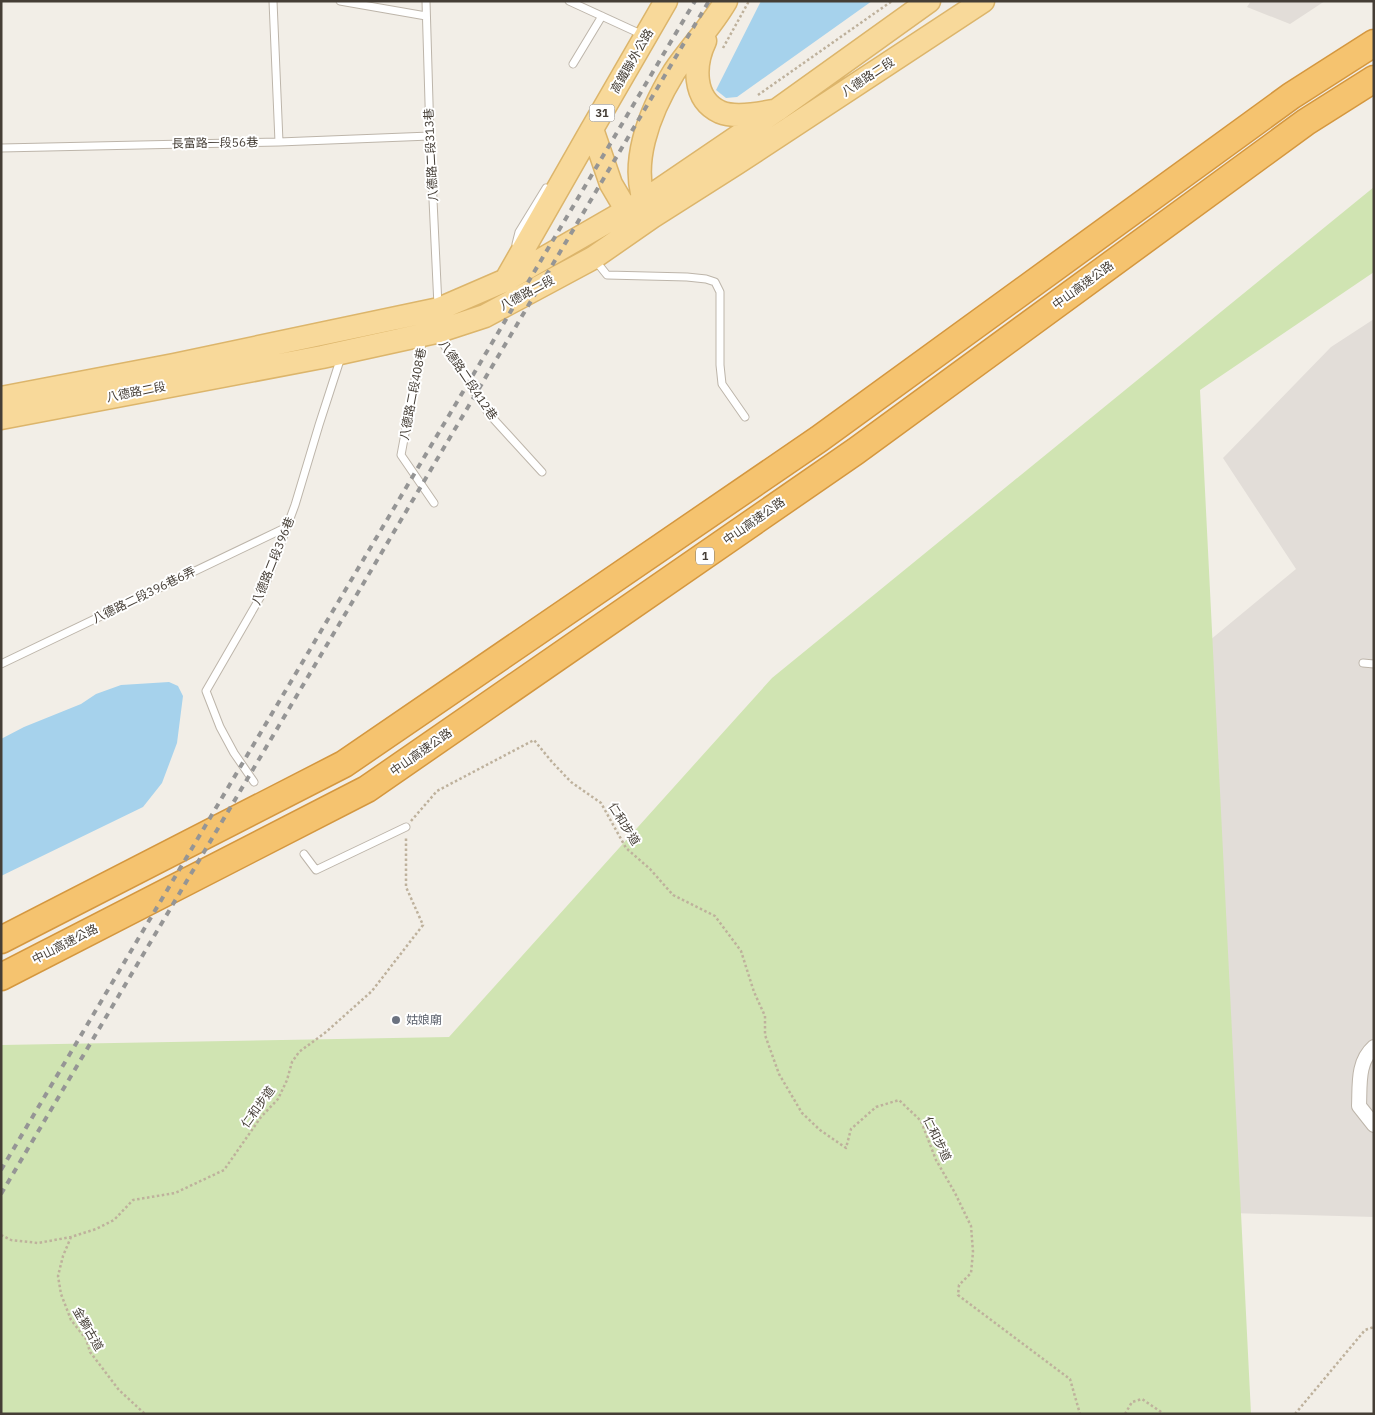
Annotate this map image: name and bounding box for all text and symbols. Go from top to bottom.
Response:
street label: 高鐵聯外公路 [607,26,656,96]
street label: 八德路二段 [838,54,897,99]
road number: 31 [590,105,614,122]
street label: 八德路二段313巷 [421,108,440,202]
street label: 長富路一段56巷 [172,134,258,151]
street label: 中山高速公路 [1049,257,1116,312]
street label: 八德路二段 [497,272,557,313]
street label: 八德路二段412巷 [436,337,501,423]
street label: 八德路二段408巷 [396,347,429,441]
street label: 八德路二段 [105,378,167,405]
street label: 中山高速公路 [720,494,788,547]
street label: 八德路二段396巷 [248,515,297,607]
road number: 1 [696,548,714,564]
street label: 八德路二段396巷6弄 [90,563,198,626]
street label: 中山高速公路 [387,725,455,778]
street label: 仁和步道 [605,799,644,848]
street label: 中山高速公路 [29,921,100,967]
place label: 姑娘廟 [406,1012,442,1027]
marker: 姑娘廟 [390,1014,402,1026]
street label: 仁和步道 [237,1083,278,1131]
street label: 仁和步道 [920,1114,955,1164]
street label: 金獅古道 [70,1304,107,1353]

